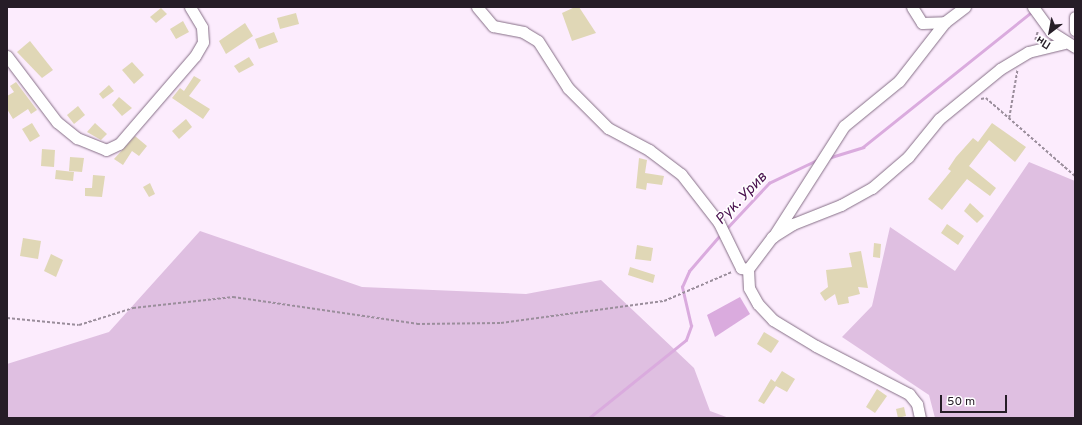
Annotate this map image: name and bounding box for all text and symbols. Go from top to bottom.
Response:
north arrow [1030,12,1070,52]
text: Пн [1034,32,1054,52]
water label: Рук. Урив [712,169,772,229]
scale bar [942,387,1009,413]
text: 50 m [947,394,975,410]

